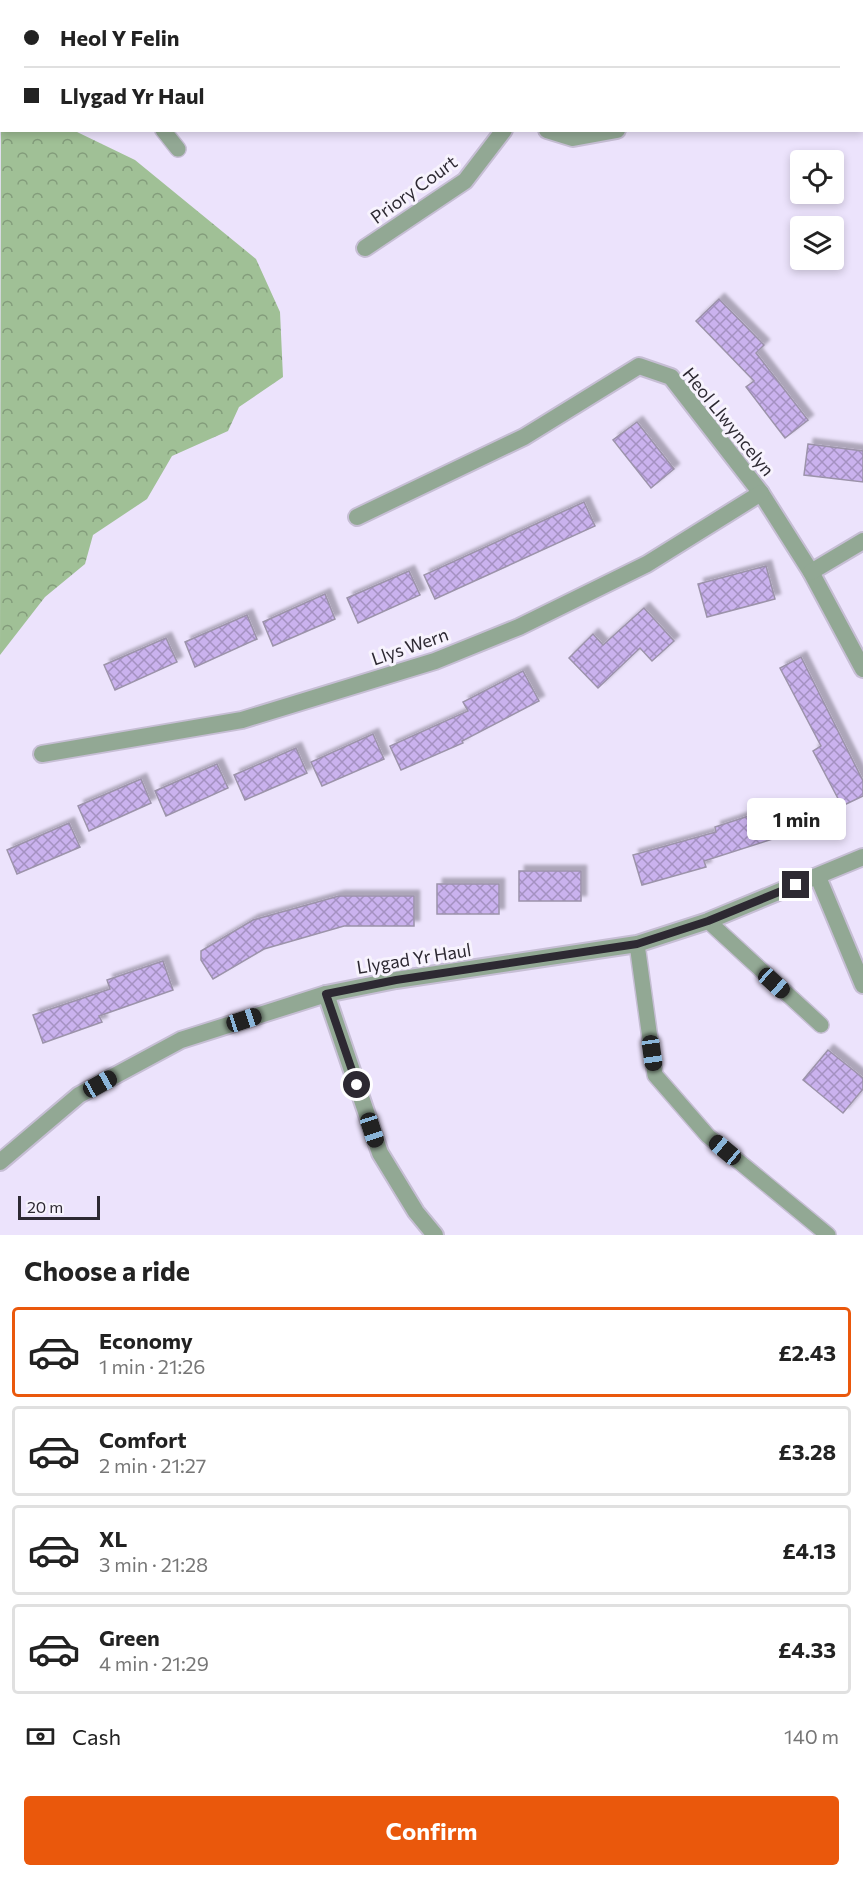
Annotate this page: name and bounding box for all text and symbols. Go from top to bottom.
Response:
text: Heol Y Felin [60,24,179,51]
text: Llygad Yr Haul [60,82,205,109]
street label: Priory Court [366,150,461,228]
map controls [790,150,844,270]
button: locate [790,150,844,204]
button: layers [790,216,844,270]
street label: Heol Llwyncelyn [678,363,779,480]
street label: Llys Wern [368,623,451,669]
callout: 1 min [746,798,846,840]
text: 1 min [773,807,820,831]
route end [782,871,809,898]
street label: Llygad Yr Haul [355,938,473,978]
car [755,964,793,1002]
car [224,1006,264,1034]
car [641,1034,663,1072]
car [80,1067,120,1101]
route start [343,1071,370,1098]
car [358,1110,386,1150]
car [705,1132,745,1168]
scale bar [18,1193,100,1220]
text: 20 m [27,1197,63,1216]
text: Choose a ride [24,1254,190,1287]
icon: car [27,1325,81,1379]
text: Economy [99,1327,193,1354]
text: £2.43 [778,1339,836,1366]
text: 1 min · 21:26 [99,1354,205,1378]
icon: car [27,1424,81,1478]
text: Comfort [99,1426,187,1453]
text: £3.28 [778,1438,836,1465]
text: 2 min · 21:27 [99,1453,206,1477]
icon: car [27,1523,81,1577]
text: XL [99,1525,127,1552]
text: £4.13 [782,1537,836,1564]
text: 3 min · 21:28 [99,1552,208,1576]
icon: car [27,1622,81,1676]
text: Green [99,1624,160,1651]
text: £4.33 [778,1636,836,1663]
text: 4 min · 21:29 [99,1651,209,1675]
icon: cash [24,1720,57,1753]
text: Cash [72,1723,121,1750]
text: 140 m [784,1724,839,1748]
button: Confirm [24,1796,839,1865]

